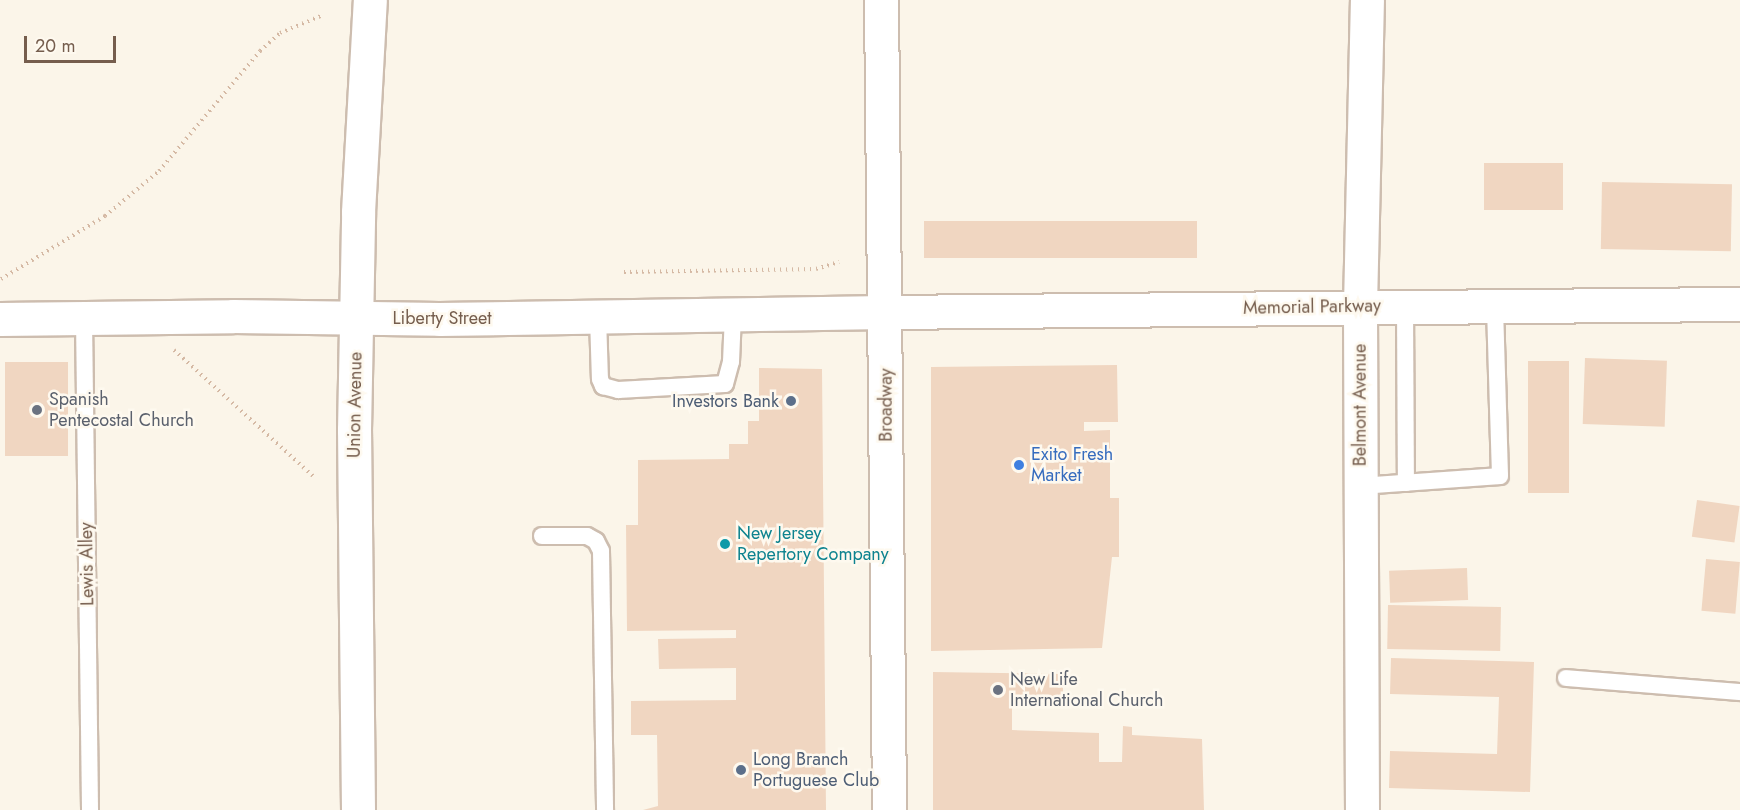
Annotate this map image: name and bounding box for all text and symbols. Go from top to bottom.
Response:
scale bar [27,24,118,62]
text: 20 m [35,33,75,59]
street label: Memorial Parkway [1243,295,1381,319]
street label: Liberty Street [392,307,492,329]
street label: Belmont Avenue [1349,344,1371,466]
street label: Union Avenue [343,352,367,458]
street label: Broadway [875,368,897,442]
place label: Spanish Pentecostal Church [49,389,194,432]
place label: Investors Bank [672,390,779,412]
marker: Investors Bank [784,394,798,408]
marker: Spanish Pentecostal Church [30,403,44,417]
place label: Exito Fresh Market [1031,444,1113,486]
marker: Exito Fresh Market [1012,458,1026,472]
street label: Lewis Alley [75,522,99,606]
place label: New Jersey Repertory Company [737,523,889,566]
marker: New Jersey Repertory Company [718,537,732,551]
place label: New Life International Church [1010,669,1163,712]
marker: New Life International Church [991,683,1005,697]
place label: Long Branch Portuguese Club [753,749,879,792]
marker: Long Branch Portuguese Club [734,763,748,777]

